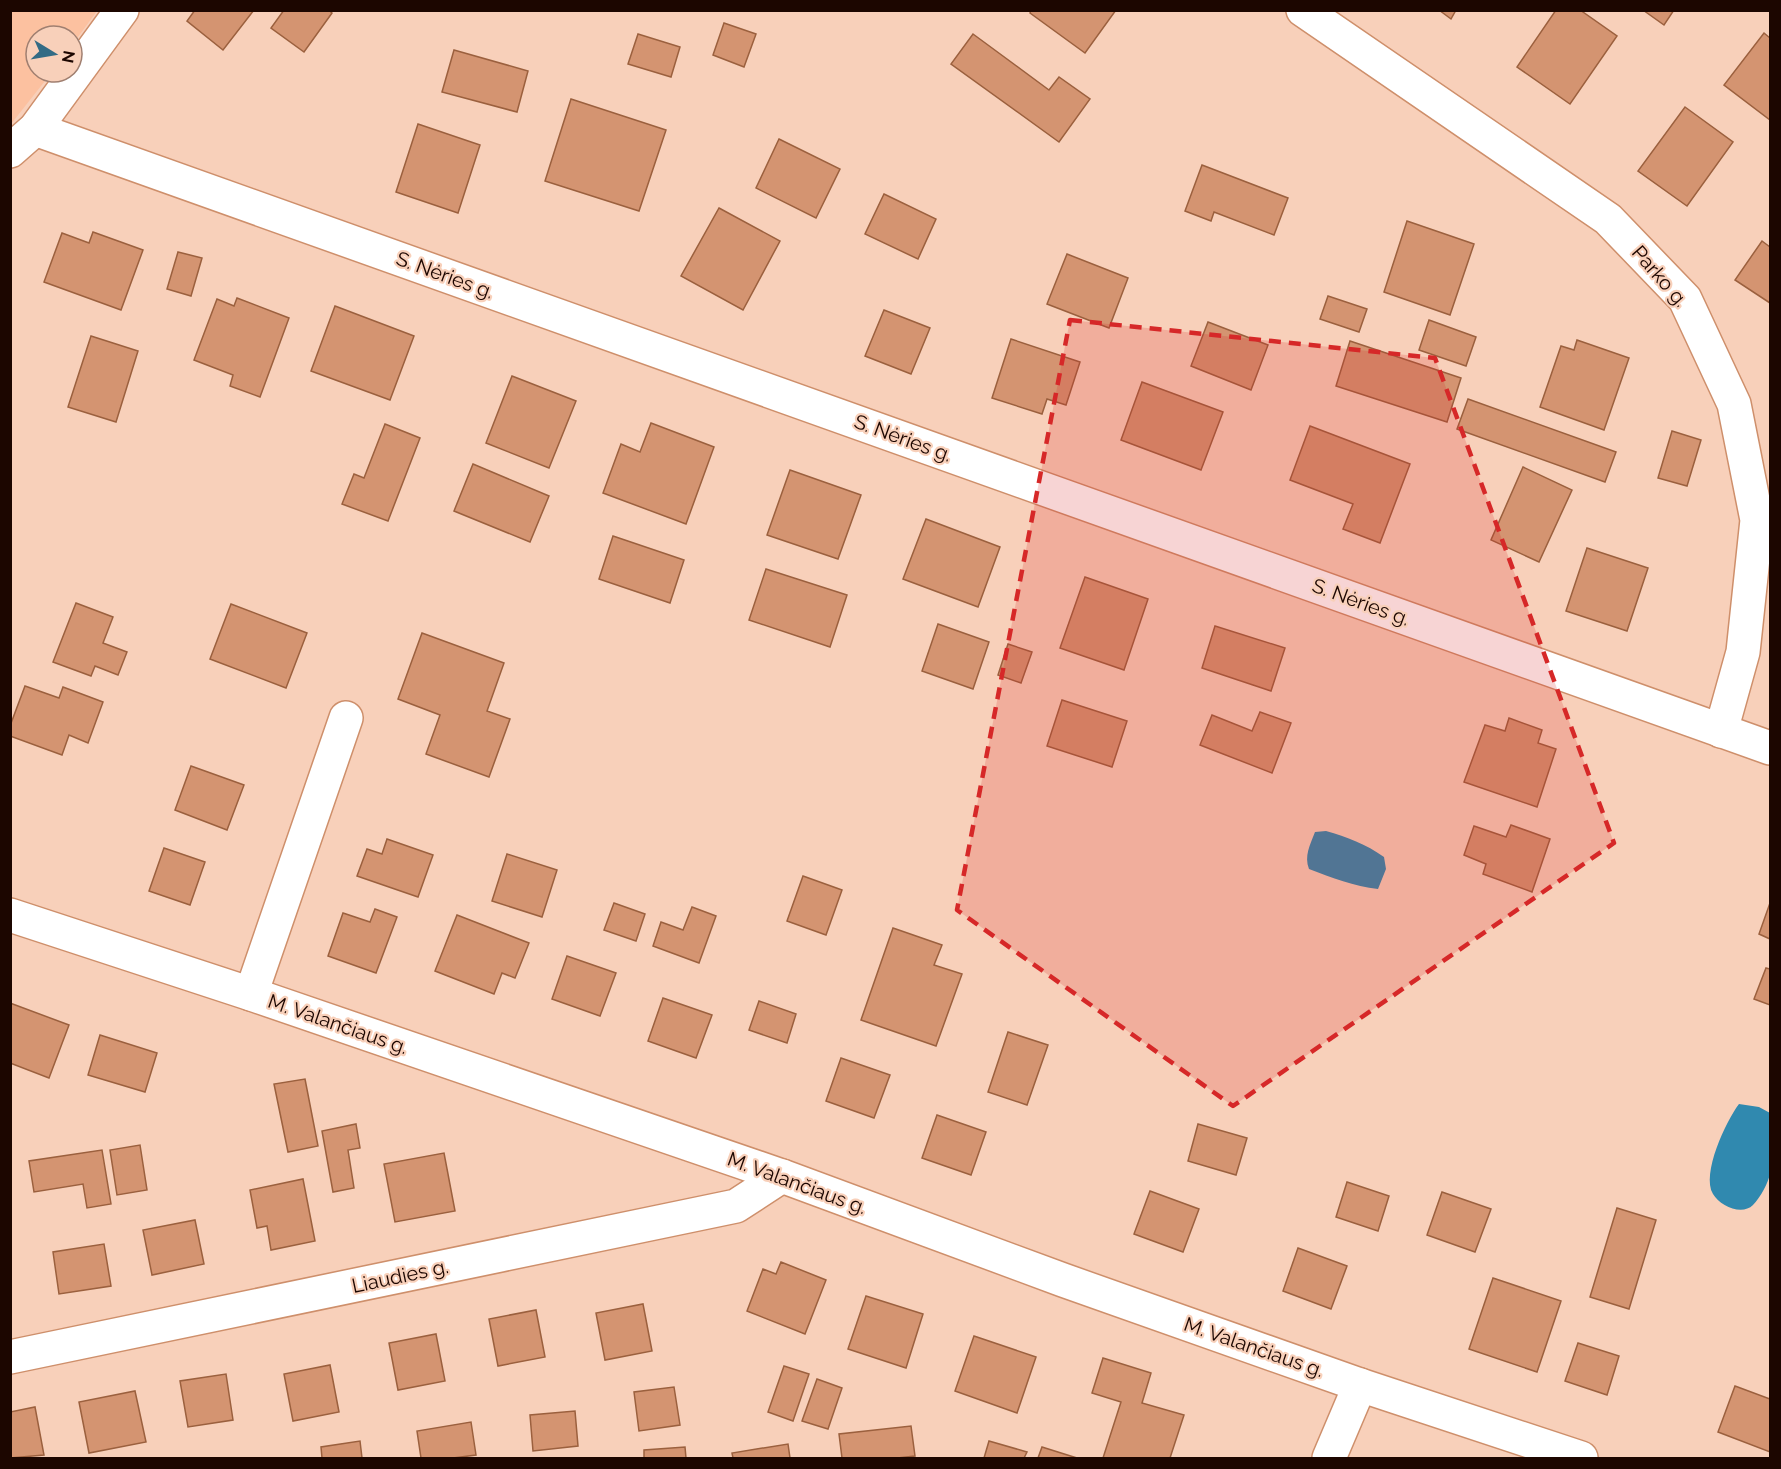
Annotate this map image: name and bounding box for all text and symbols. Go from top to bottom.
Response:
north arrow [24,24,84,84]
text: N [58,49,79,65]
street label: Parko g. [1627,240,1693,312]
street label: S. Nėries g. [393,246,497,304]
street label: S. Nėries g. [851,409,955,467]
street label: S. Nėries g. [1309,573,1413,631]
street label: M. Valančiaus g. [265,989,411,1059]
street label: M. Valančiaus g. [724,1147,870,1219]
street label: Liaudies g. [349,1254,451,1298]
street label: M. Valančiaus g. [1181,1312,1327,1382]

